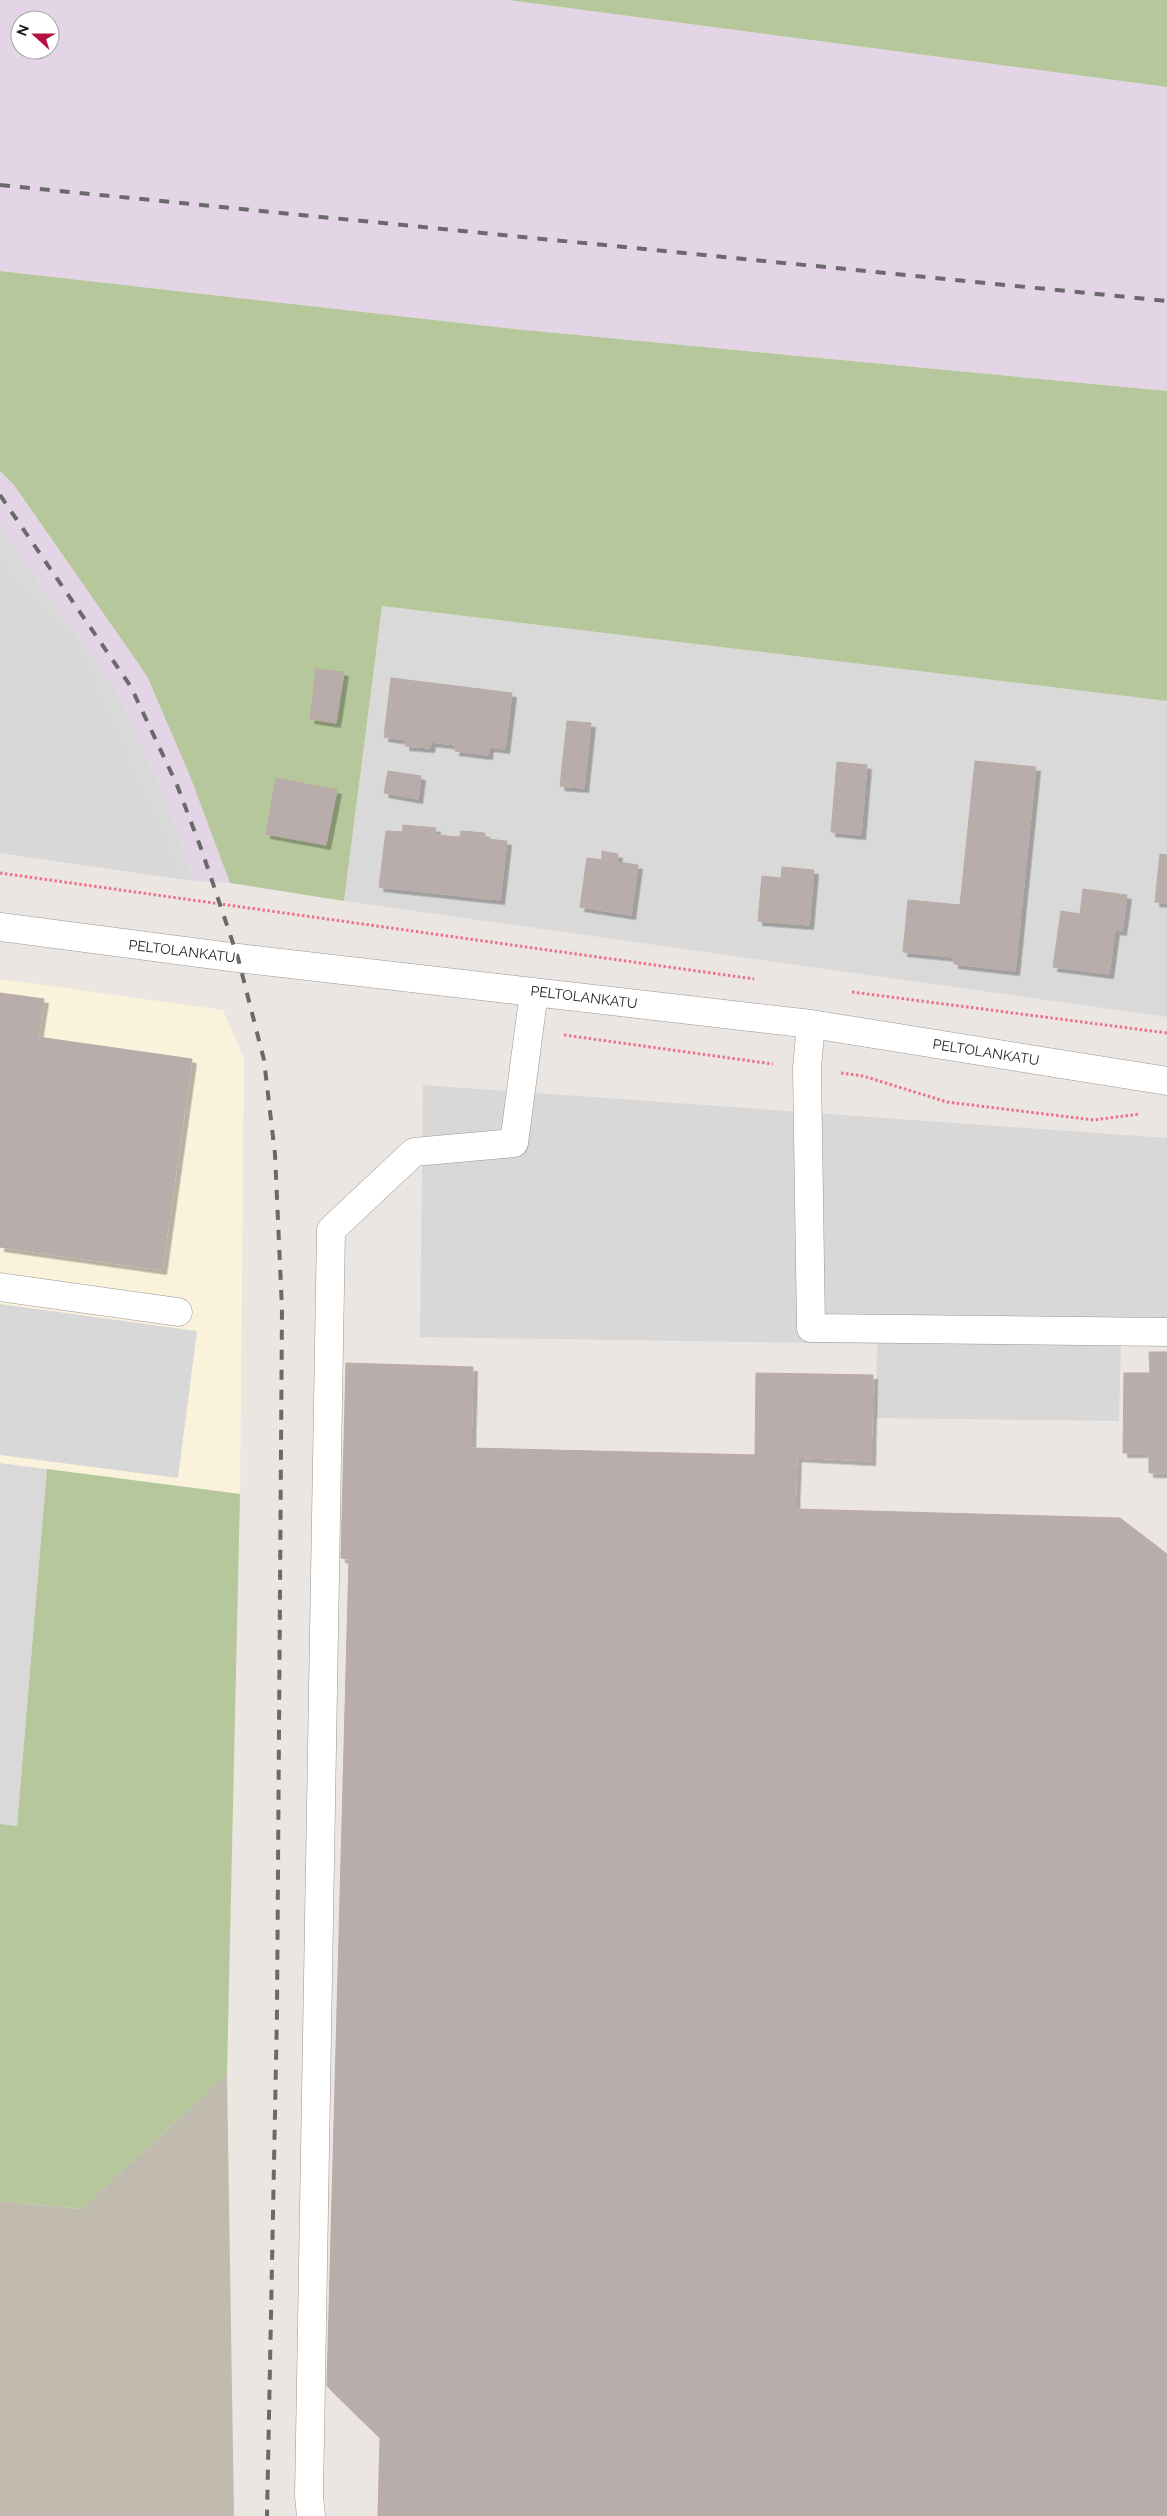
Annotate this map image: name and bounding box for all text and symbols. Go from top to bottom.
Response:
north arrow [10,10,60,60]
text: N [13,22,32,38]
street label: PELTOLANKATU [128,937,236,965]
street label: PELTOLANKATU [530,983,638,1011]
street label: PELTOLANKATU [932,1036,1040,1068]

